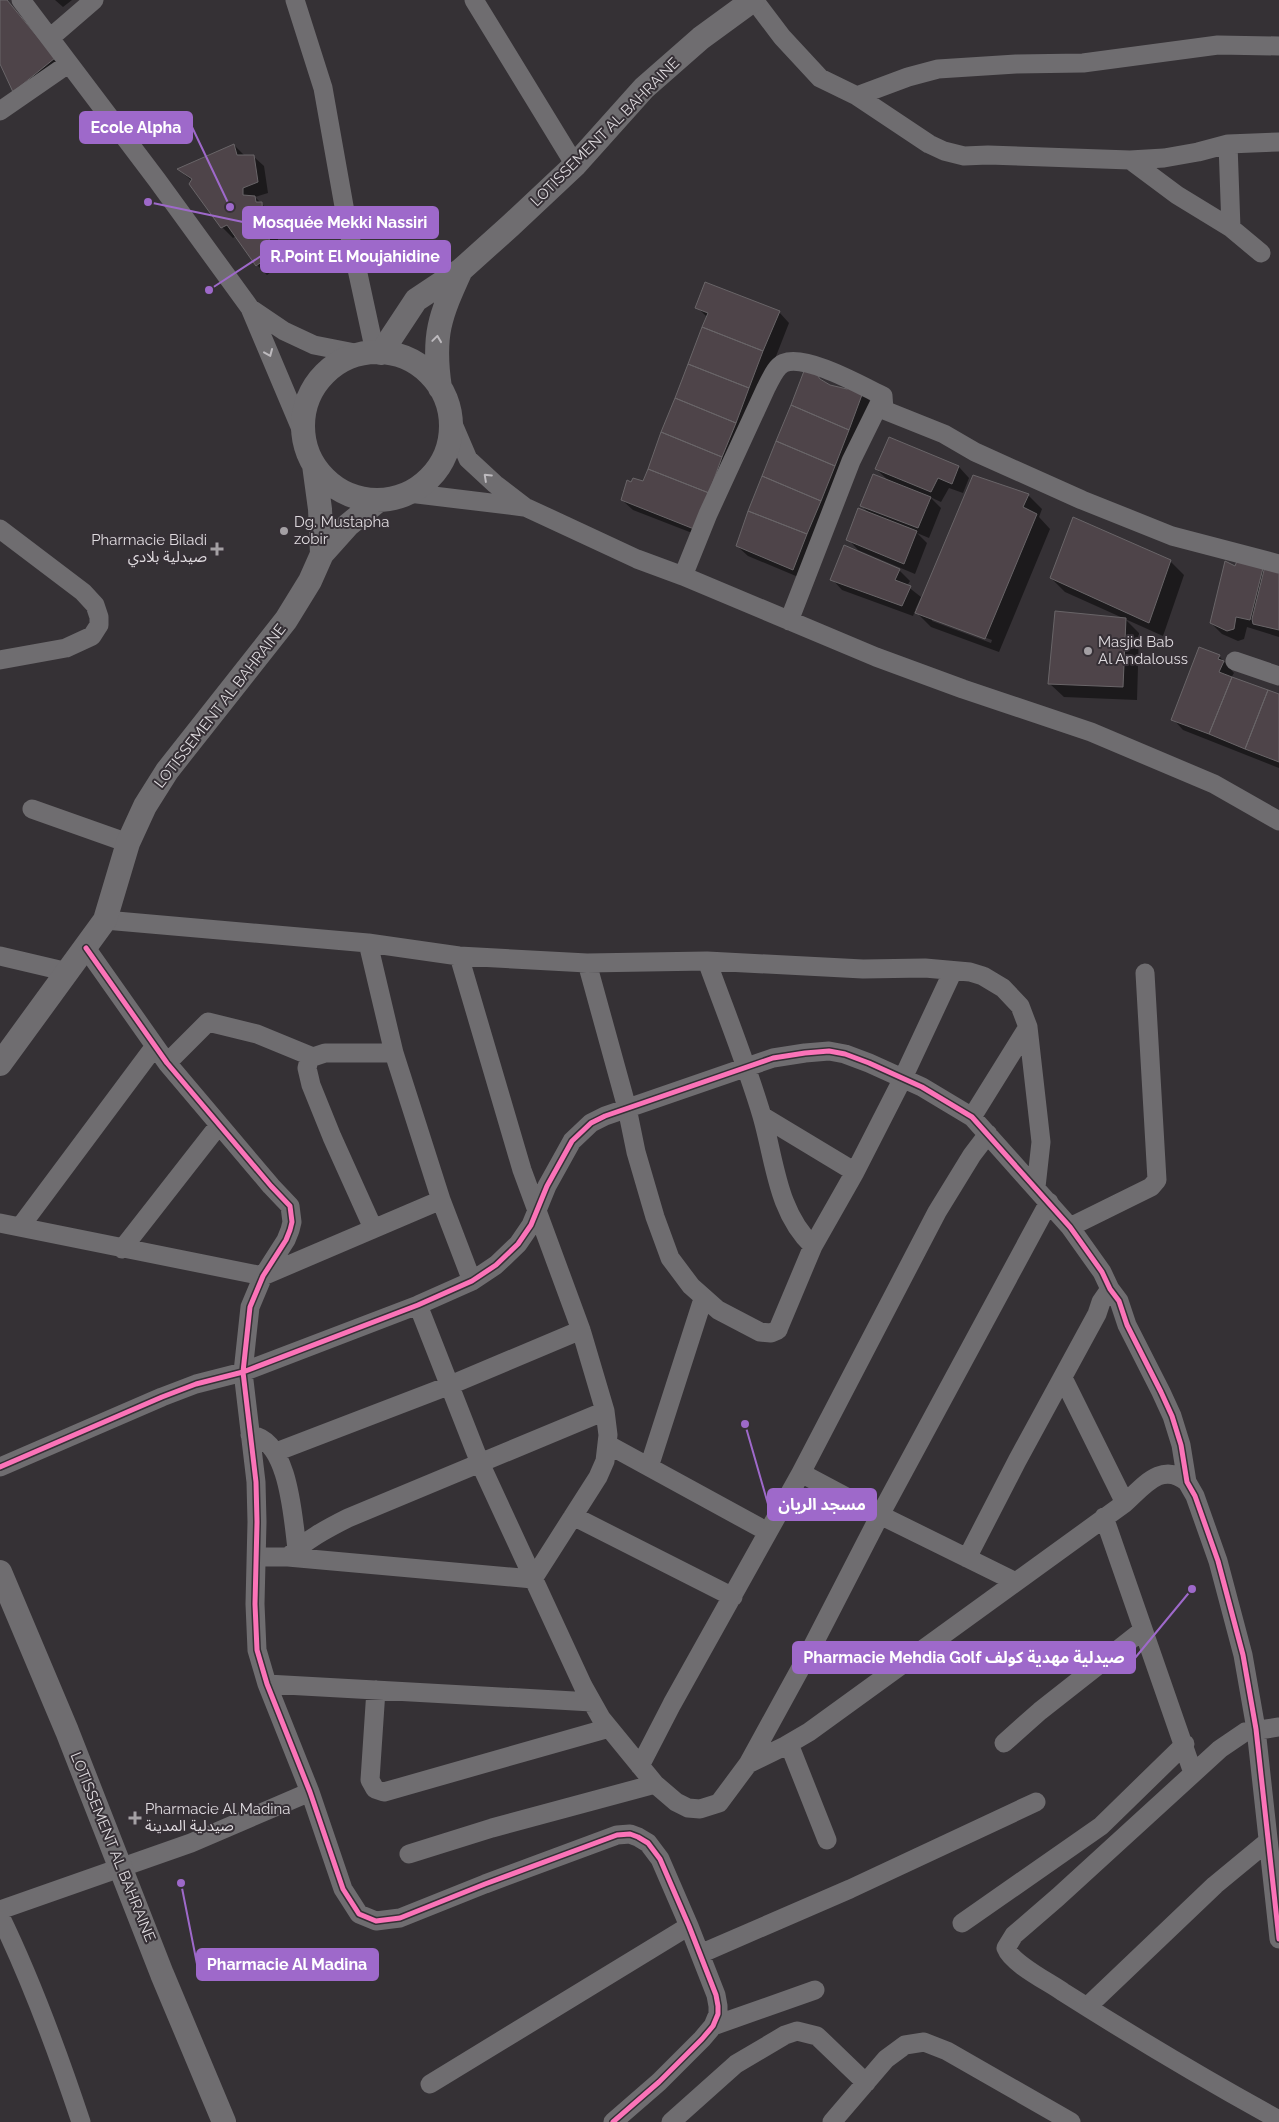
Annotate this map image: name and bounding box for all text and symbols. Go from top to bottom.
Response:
street label: LOTISSEMENT AL BAHRAINE [527,54,683,210]
callout: Ecole Alpha [80,112,192,143]
text: Ecole Alpha [91,118,181,137]
callout: Mosquée Mekki Nassiri [243,207,438,238]
text: Mosquée Mekki Nassiri [253,213,427,232]
callout: R.Point El Moujahidine [261,241,450,272]
text: R.Point El Moujahidine [270,247,440,266]
one-way arrow [431,335,442,343]
one-way arrow [262,348,273,357]
one-way arrow [484,474,493,483]
place label: Dg. Mustapha zobir [294,513,389,548]
marker: Dg. Mustapha zobir [278,525,290,537]
place label: Pharmacie Biladi صيدلية بلادي [91,531,207,568]
marker: Pharmacie Biladi صيدلية بلادي [211,543,223,555]
street label: LOTISSEMENT AL BAHRAINE [150,621,290,791]
place label: Masjid Bab Al Andalouss [1098,633,1188,668]
marker: Masjid Bab Al Andalouss [1082,645,1094,657]
callout: مسجد الريان [768,1489,876,1520]
text: مسجد الريان [778,1495,866,1514]
callout: Pharmacie Mehdia Golf صيدلية مهدية كولف [793,1642,1135,1673]
text: Pharmacie Mehdia Golf صيدلية مهدية كولف [803,1648,1125,1667]
street label: LOTISSEMENT AL BAHRAINE [67,1750,159,1944]
place label: Pharmacie Al Madina صيدلية المدينة [145,1800,291,1835]
marker: Pharmacie Al Madina صيدلية المدينة [129,1812,141,1824]
callout: Pharmacie Al Madina [197,1949,378,1980]
text: Pharmacie Al Madina [207,1955,367,1974]

